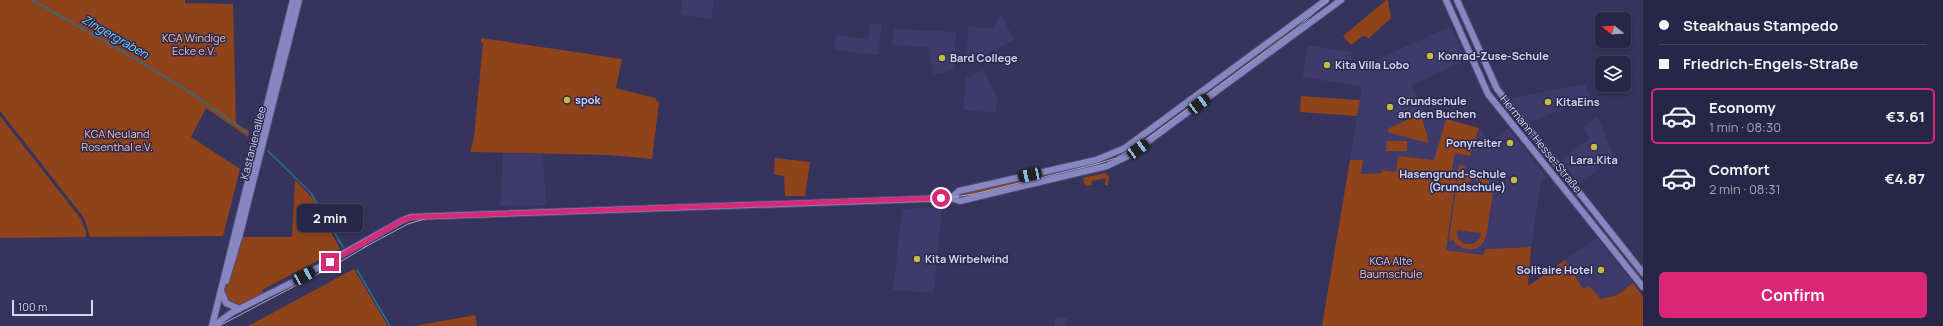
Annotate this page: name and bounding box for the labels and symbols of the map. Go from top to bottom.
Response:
water label: Zingergraben [79,11,152,63]
north arrow [1595,12,1631,48]
park label: KGA Windige Ecke e.V. [162,30,227,58]
place label: Konrad-Zuse-Schule [1438,48,1549,63]
place label: Bard College [950,50,1018,65]
marker: Konrad-Zuse-Schule [1425,51,1435,61]
marker: Bard College [937,53,947,63]
place label: Kita Villa Lobo [1335,57,1410,72]
marker: Kita Villa Lobo [1322,60,1332,70]
place label: spok [575,92,602,107]
car [1186,92,1212,116]
street label: Hermann-Hesse-Straße [1497,92,1586,196]
place label: Grundschule an den Buchen [1398,93,1476,121]
place label: KitaEins [1556,94,1600,109]
marker: spok [562,95,572,105]
marker: KitaEins [1543,97,1553,107]
marker: Grundschule an den Buchen [1385,102,1395,112]
street label: Kastanienallee [236,104,269,181]
park label: KGA Neuland Rosenthal e.V. [81,126,153,154]
place label: Ponyreiter [1446,135,1503,150]
car [1125,137,1151,161]
marker: Ponyreiter [1505,138,1515,148]
marker: Lara.Kita [1589,142,1599,152]
place label: Lara.Kita [1570,152,1618,167]
place label: Hasengrund-Schule (Grundschule) [1399,166,1506,194]
car [1017,167,1043,183]
marker: Hasengrund-Schule (Grundschule) [1509,175,1519,185]
route start [932,189,950,207]
callout: 2 min [297,204,363,232]
place label: Kita Wirbelwind [925,251,1009,266]
route end [321,253,339,271]
park label: KGA Alte Baumschule [1360,253,1423,281]
marker: Kita Wirbelwind [912,254,922,264]
place label: Solitaire Hotel [1517,262,1593,277]
car [291,265,317,287]
marker: Solitaire Hotel [1596,265,1606,275]
scale bar [12,298,93,317]

